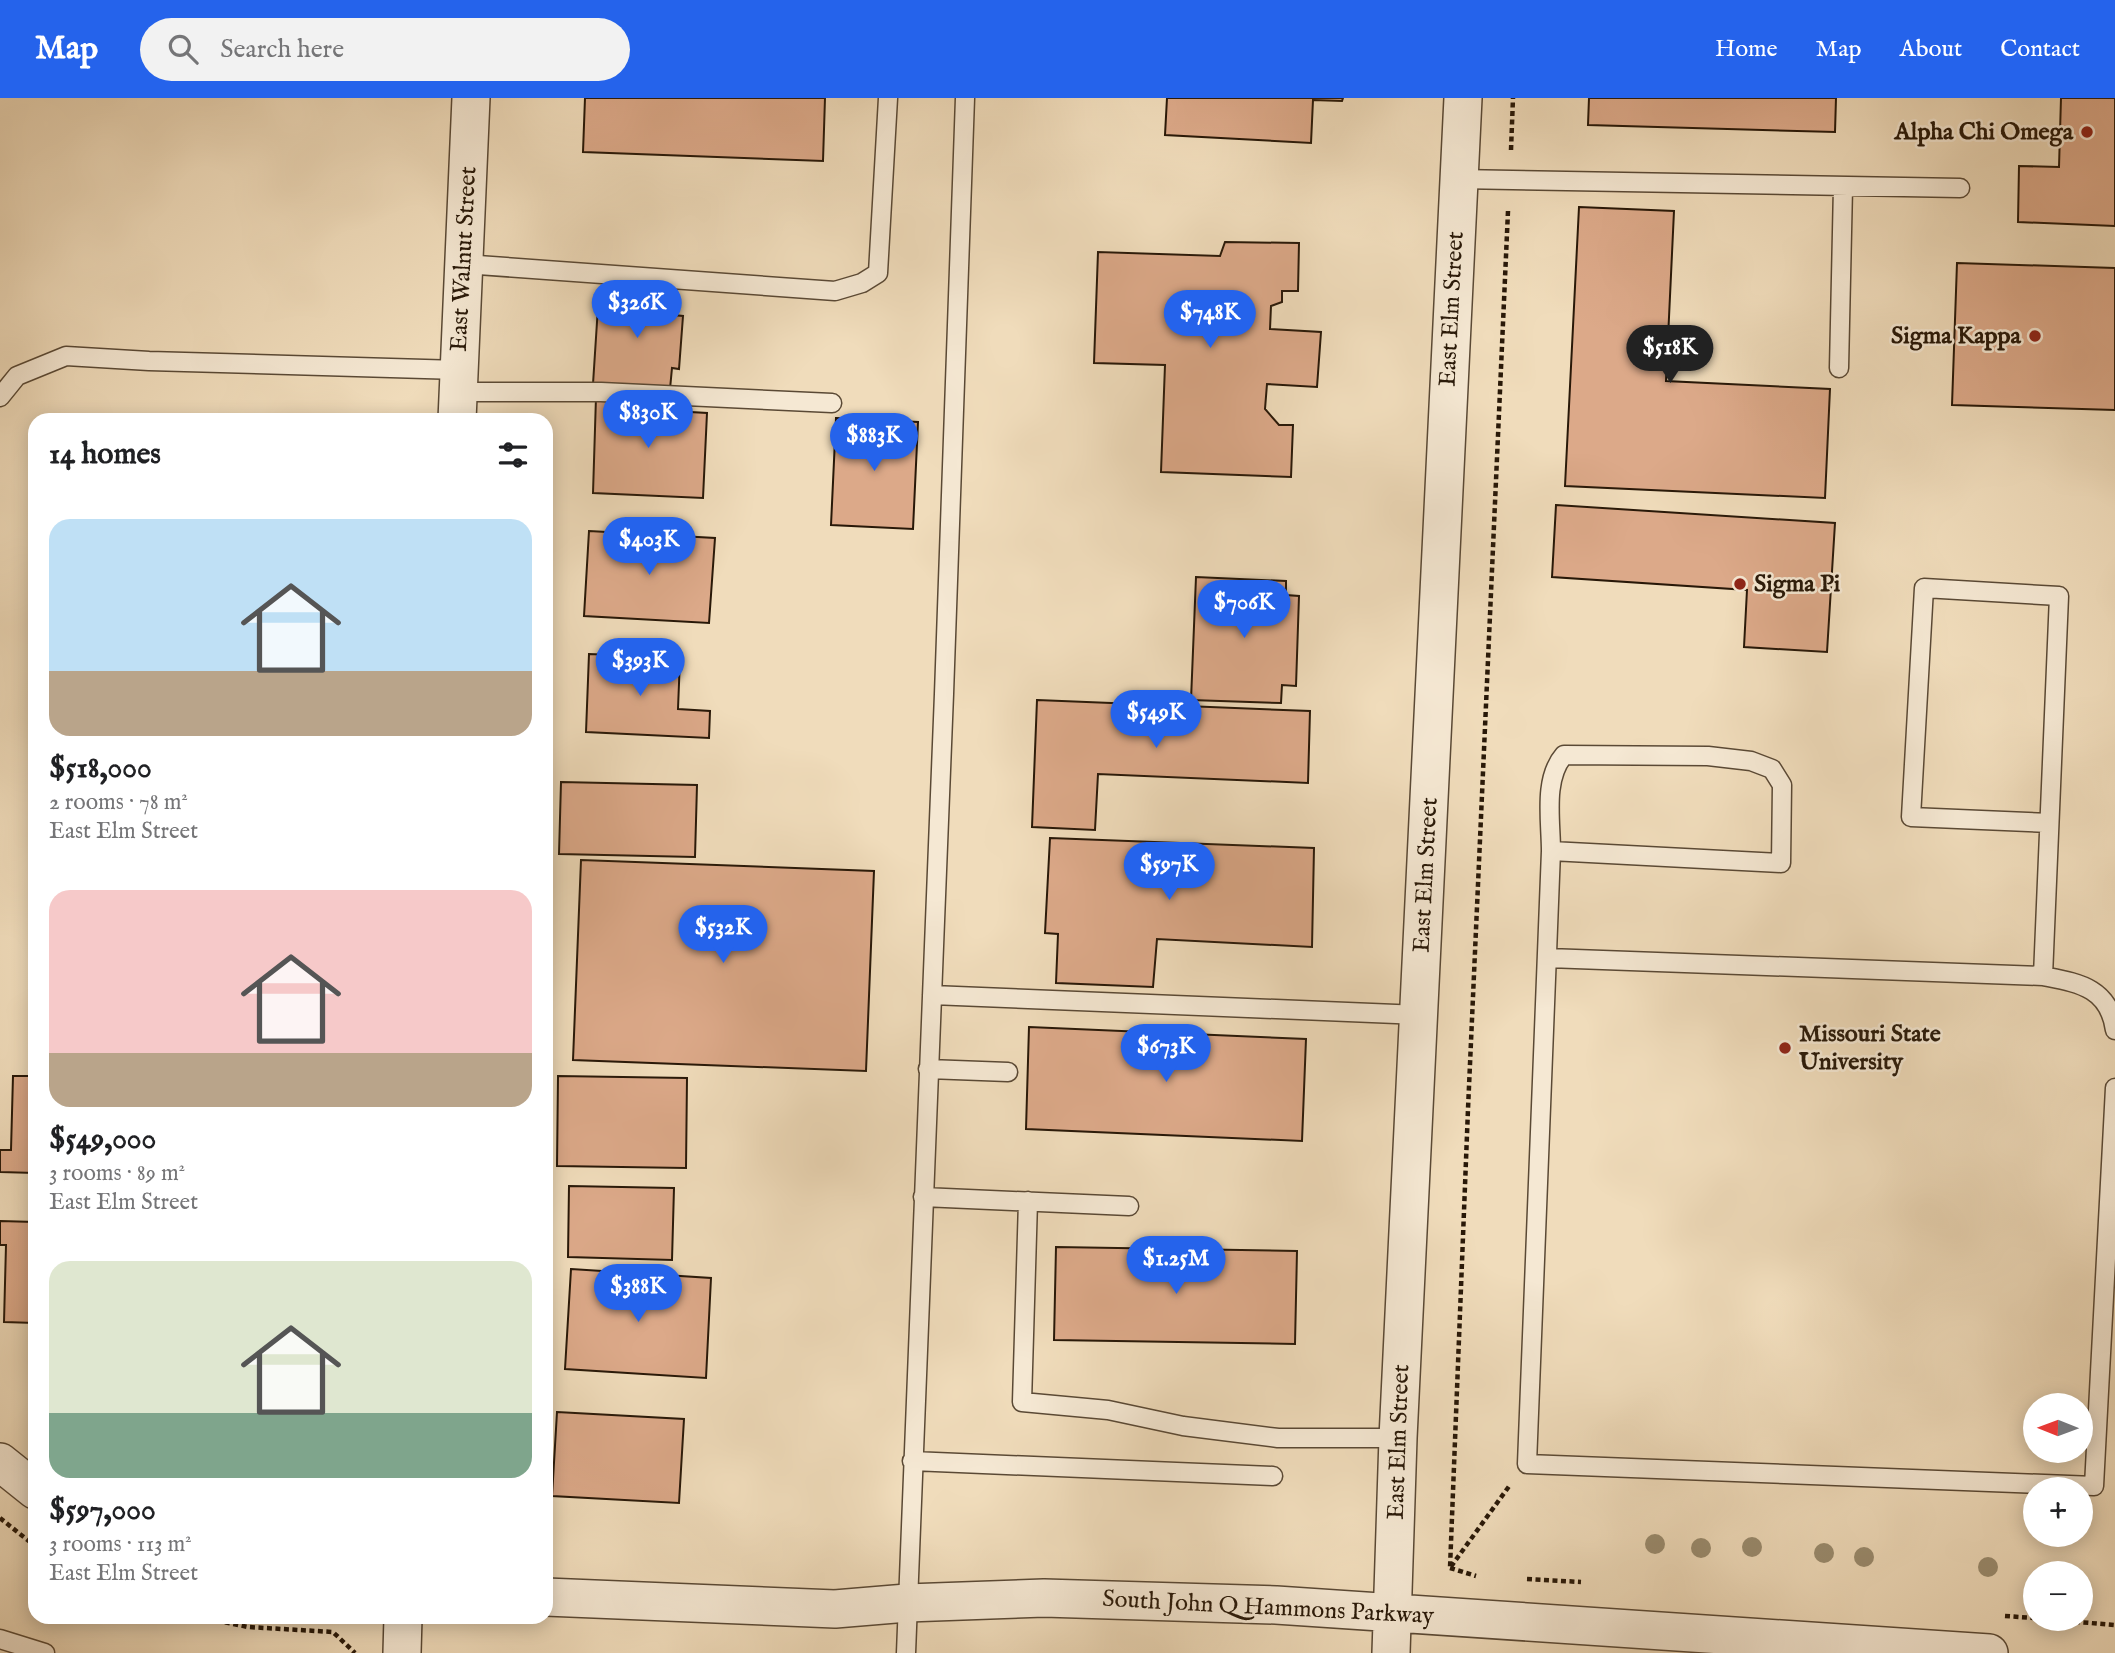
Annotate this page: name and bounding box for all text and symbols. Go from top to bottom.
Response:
search box [140,18,630,81]
text: Map [35,28,98,70]
icon: search [164,30,202,68]
text: Search here [220,33,344,66]
text: Home [1715,34,1778,65]
text: Map [1816,34,1862,65]
text: About [1900,34,1962,65]
text: Contact [2000,34,2080,65]
place label: Alpha Chi Omega [1894,117,2074,148]
marker: Alpha Chi Omega [2079,124,2095,140]
street label: East Walnut Street [444,166,484,352]
street label: East Elm Street [1432,231,1472,387]
pin: $326K [588,280,686,340]
text: $326K [608,288,666,317]
pin: $748K [1161,290,1259,350]
text: $748K [1180,298,1240,327]
place label: Sigma Kappa [1891,321,2022,352]
pin: $518K [1621,326,1719,385]
marker: Sigma Kappa [2027,328,2043,344]
text: $518K [1642,333,1698,362]
pin: $830K [599,390,697,450]
text: $830K [619,398,677,427]
pin: $883K [825,414,923,473]
text: $883K [846,421,902,450]
text: 14 homes [49,436,161,474]
icon: filters [494,436,532,474]
pin: $403K [600,518,698,577]
text: $403K [619,525,679,554]
icon: home [228,565,354,691]
place label: Sigma Pi [1754,569,1841,600]
marker: Sigma Pi [1732,576,1748,592]
pin: $706K [1195,580,1293,640]
text: $706K [1213,588,1275,617]
pin: $393K [591,638,689,698]
text: $393K [612,646,668,675]
pin: $549K [1107,690,1205,750]
text: $549K [1127,698,1185,727]
text: $518,000 [49,750,152,788]
text: 2 rooms · 78 m² [49,788,188,817]
street label: East Elm Street [1406,797,1446,953]
text: East Elm Street [49,817,198,846]
pin: $597K [1120,842,1218,902]
text: $597K [1140,850,1198,879]
pin: $532K [674,906,772,965]
text: $532K [694,913,752,942]
icon: home [228,936,354,1062]
place label: Missouri State University [1798,1019,1941,1078]
pin: $673K [1117,1024,1215,1084]
text: $673K [1137,1032,1195,1061]
marker: Missouri State University [1777,1040,1793,1056]
text: $549,000 [49,1121,156,1159]
text: 3 rooms · 89 m² [49,1159,185,1188]
text: East Elm Street [49,1188,198,1217]
pin: $1.25M [1119,1236,1233,1296]
text: $1.25M [1143,1244,1209,1273]
pin: $388K [589,1264,687,1324]
text: $388K [610,1272,666,1301]
icon: home [228,1307,354,1433]
street label: East Elm Street [1381,1364,1417,1520]
north arrow [2023,1393,2093,1463]
map controls [2023,1393,2093,1631]
button: + [2023,1477,2093,1547]
text: $597,000 [49,1492,156,1530]
text: 3 rooms · 113 m² [49,1530,192,1559]
text: East Elm Street [49,1559,198,1588]
button: − [2023,1561,2093,1631]
street label: South John Q Hammons Parkway [1101,1584,1435,1632]

